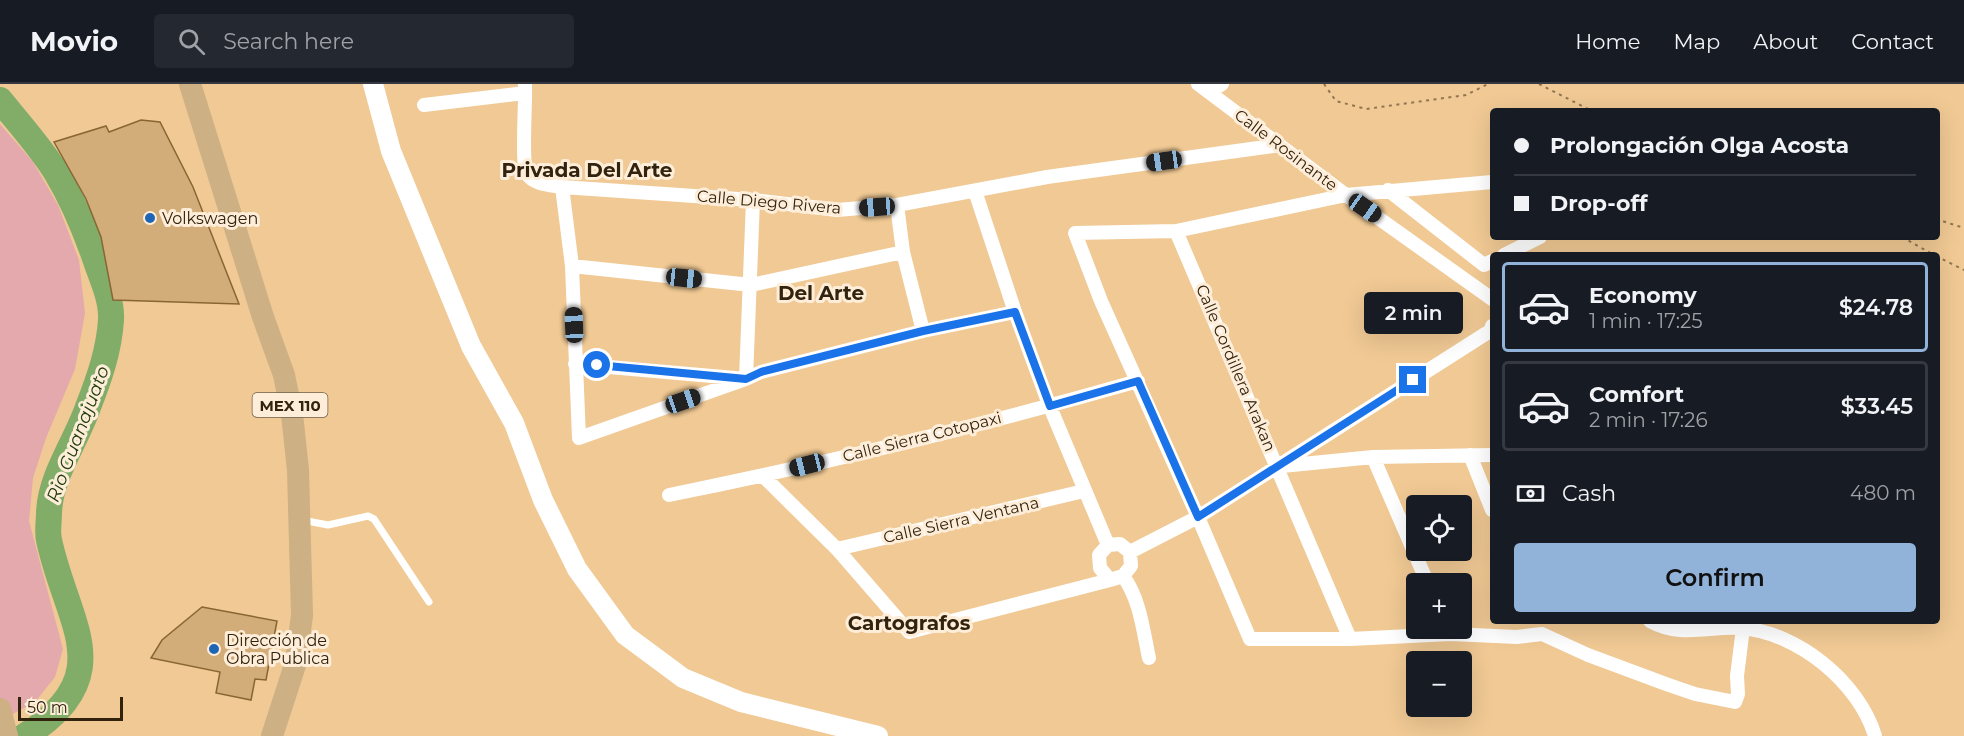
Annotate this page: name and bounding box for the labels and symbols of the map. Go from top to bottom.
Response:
street label: Calle Rosinante [1231,105,1341,195]
car [1145,150,1183,172]
district label: Privada Del Arte [502,158,672,182]
street label: Calle Diego Rivera [696,186,842,218]
car [1345,190,1385,226]
car [858,197,896,217]
place label: Volkswagen [162,209,258,228]
marker: Volkswagen [143,211,157,225]
car [665,267,703,289]
district label: Del Arte [778,281,864,305]
street label: Calle Cordillera Arakan [1192,282,1280,454]
callout: 2 min [1364,293,1462,335]
car [564,307,584,343]
route start [583,351,610,378]
water label: Rio Guanajuato [42,363,114,505]
route end [1399,366,1426,393]
car [663,387,703,415]
road number: MEX 110 [252,393,328,417]
street label: Calle Sierra Cotopaxi [841,408,1003,466]
car [787,452,827,478]
street label: Calle Sierra Ventana [881,493,1041,547]
district label: Cartografos [848,611,971,635]
place label: Dirección de Obra Publica [226,631,330,668]
marker: Dirección de Obra Publica [207,642,221,656]
scale bar [18,694,123,722]

